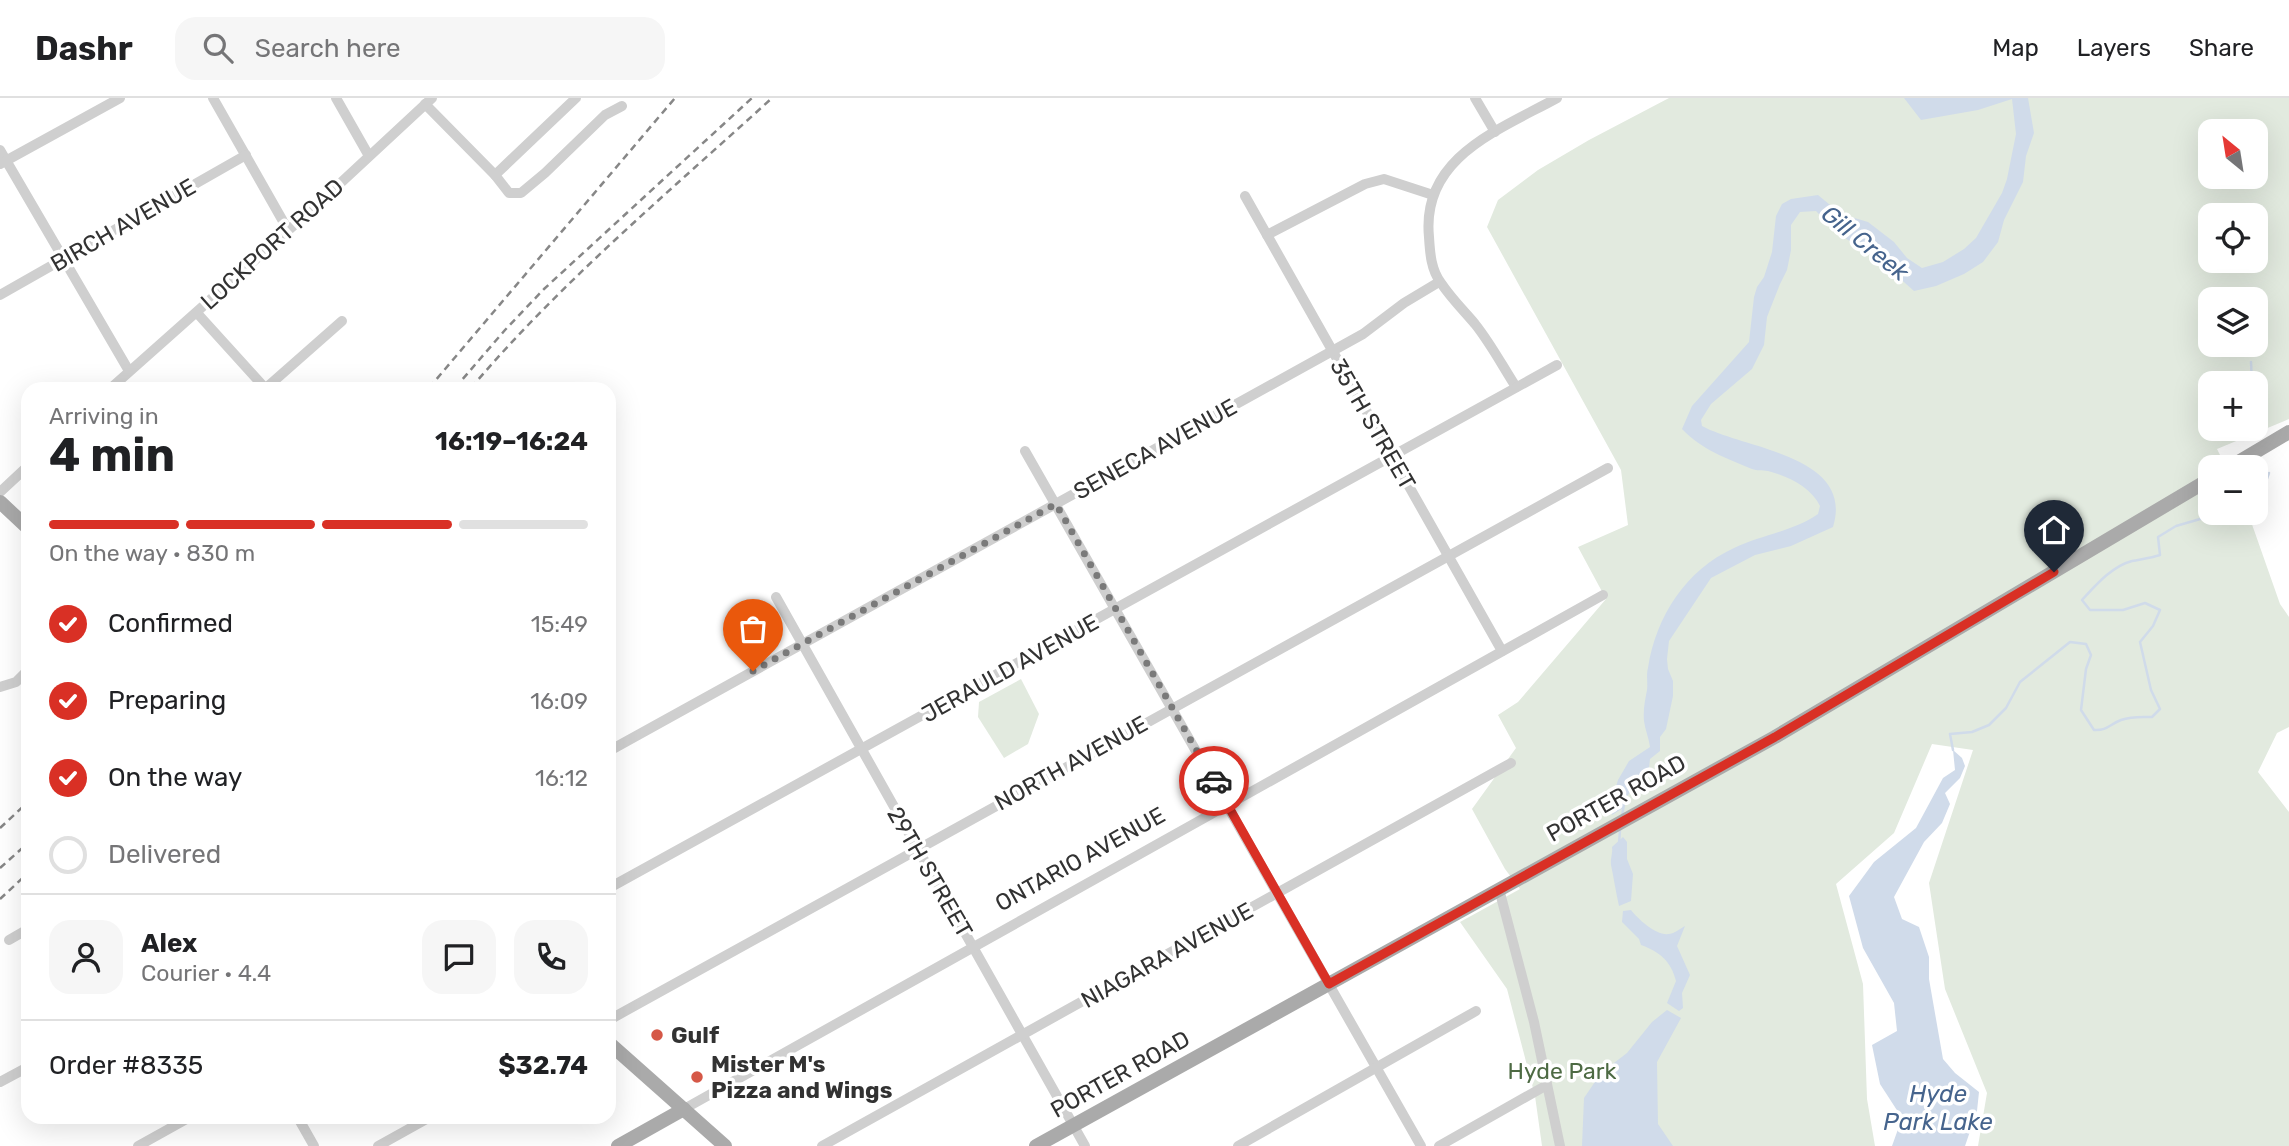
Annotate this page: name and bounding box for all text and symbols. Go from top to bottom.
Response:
search box [175,17,665,80]
text: Dashr [35,29,133,68]
icon: search [199,29,237,67]
text: Search here [255,33,401,64]
text: Map [1992,34,2039,62]
text: Layers [2077,34,2151,62]
text: Share [2189,34,2254,62]
north arrow [2198,119,2268,189]
map controls [2198,119,2268,525]
street label: BIRCH AVENUE [46,172,200,278]
street label: LOCKPORT ROAD [195,173,349,315]
water label: Gill Creek [1816,199,1915,287]
button: locate [2198,203,2268,273]
button: layers [2198,287,2268,357]
street label: 35TH STREET [1324,354,1422,494]
button: + [2198,371,2268,441]
street label: SENECA AVENUE [1068,393,1242,505]
text: Arriving in [49,402,159,430]
text: 16:19–16:24 [435,426,588,457]
text: 4 min [49,428,175,483]
button: − [2198,455,2268,525]
pin [2024,500,2084,572]
icon: home [2035,511,2073,549]
text: On the way · 830 m [49,539,255,567]
pin [723,599,783,671]
icon: check [49,605,87,643]
text: Confirmed [108,608,233,639]
street label: JERAULD AVENUE [917,608,1103,728]
text: 15:49 [531,610,588,638]
icon: bag [734,610,772,648]
icon: check [49,682,87,720]
text: Preparing [108,685,226,716]
text: 16:09 [530,687,588,715]
street label: NORTH AVENUE [990,709,1152,817]
courier [1179,746,1249,816]
street label: PORTER ROAD [1542,748,1690,848]
icon: check [49,759,87,797]
text: On the way [108,762,242,793]
icon: car [1195,762,1233,800]
text: 16:12 [535,764,588,792]
street label: ONTARIO AVENUE [990,801,1170,917]
street label: 29TH STREET [881,802,979,942]
text: Delivered [108,839,221,870]
street label: NIAGARA AVENUE [1076,896,1258,1014]
button: person [49,920,123,994]
button: chat [422,920,496,994]
button: phone [514,920,588,994]
text: Alex [141,928,197,959]
text: Courier · 4.4 [141,959,271,987]
place label: Gulf [671,1021,720,1049]
street label: PORTER ROAD [1046,1024,1194,1124]
marker: Gulf [649,1027,665,1043]
text: Order #8335 [49,1050,203,1081]
text: $32.74 [498,1050,588,1081]
place label: Mister M's Pizza and Wings [711,1050,893,1104]
park label: Hyde Park [1508,1057,1617,1085]
marker: Mister M's Pizza and Wings [689,1069,705,1085]
water label: Hyde Park Lake [1883,1080,1993,1136]

